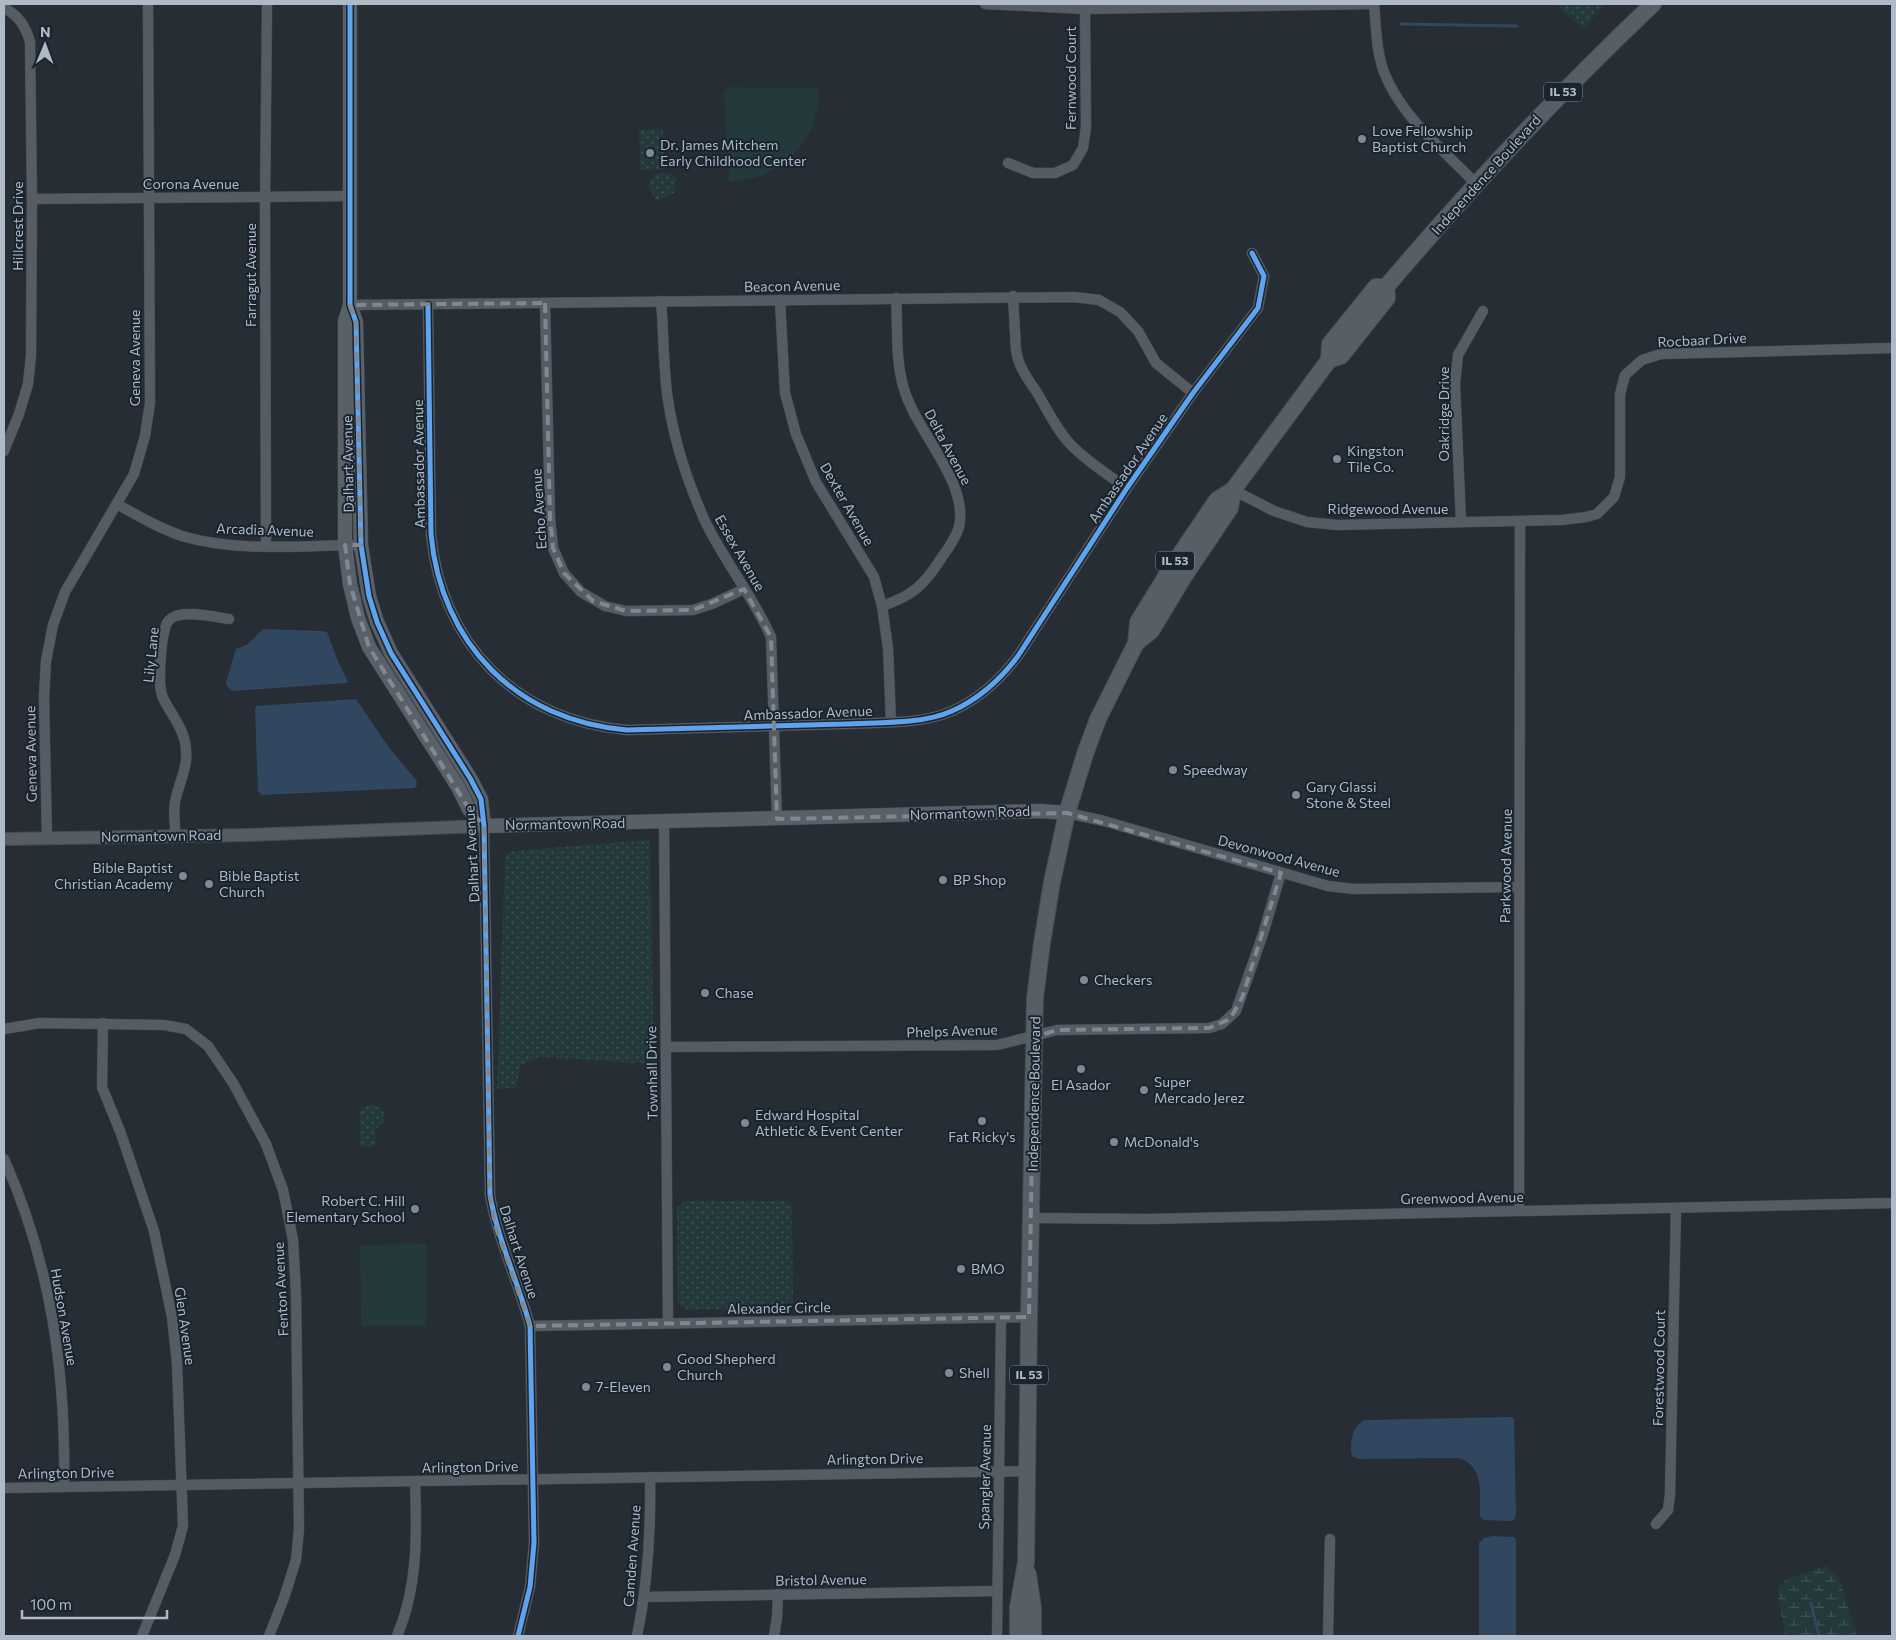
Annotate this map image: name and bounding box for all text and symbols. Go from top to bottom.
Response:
north arrow [20,20,70,70]
text: N [40,23,51,40]
street label: Fernwood Court [1062,26,1079,130]
road number: IL 53 [1544,82,1582,101]
street label: Independence Boulevard [1427,111,1544,238]
place label: Love Fellowship Baptist Church [1372,122,1473,155]
marker: Love Fellowship Baptist Church [1356,133,1368,145]
place label: Dr. James Mitchem Early Childhood Center [660,136,807,169]
marker: Dr. James Mitchem Early Childhood Center [644,147,656,159]
street label: Corona Avenue [143,175,239,192]
street label: Hillcrest Drive [9,181,26,271]
street label: Farragut Avenue [242,223,259,327]
street label: Beacon Avenue [744,276,840,295]
street label: Geneva Avenue [126,310,143,406]
street label: Rocbaar Drive [1657,329,1747,350]
street label: Oakridge Drive [1435,367,1452,461]
street label: Ambassador Avenue [409,399,428,529]
street label: Delta Avenue [921,406,976,488]
street label: Ambassador Avenue [1084,410,1171,526]
street label: Dalhart Avenue [338,415,357,513]
place label: Kingston Tile Co. [1347,442,1404,475]
marker: Kingston Tile Co. [1331,453,1343,465]
street label: Dexter Avenue [817,459,878,548]
street label: Echo Avenue [527,468,550,550]
street label: Ridgewood Avenue [1328,500,1448,517]
street label: Essex Avenue [712,512,769,594]
street label: Arcadia Avenue [216,519,314,540]
road number: IL 53 [1156,552,1194,570]
street label: Lily Lane [139,626,162,684]
street label: Ambassador Avenue [743,702,873,723]
street label: Geneva Avenue [21,706,40,802]
place label: Speedway [1183,761,1248,778]
marker: Speedway [1167,764,1179,776]
place label: Gary Glassi Stone & Steel [1306,778,1391,811]
marker: Gary Glassi Stone & Steel [1290,789,1302,801]
street label: Normantown Road [910,802,1030,823]
street label: Dalhart Avenue [460,805,483,903]
street label: Parkwood Avenue [1496,809,1515,923]
street label: Normantown Road [505,814,625,833]
street label: Normantown Road [101,826,221,845]
street label: Devonwood Avenue [1216,831,1342,880]
place label: Bible Baptist Christian Academy [54,859,173,892]
place label: Bible Baptist Church [219,867,300,900]
marker: Bible Baptist Christian Academy [177,870,189,882]
place label: BP Shop [953,871,1006,888]
marker: BP Shop [937,874,949,886]
marker: Bible Baptist Church [203,878,215,890]
place label: Checkers [1094,971,1152,988]
marker: Checkers [1078,974,1090,986]
place label: Chase [715,984,754,1001]
marker: Chase [699,987,711,999]
street label: Independence Boulevard [1024,1016,1043,1172]
street label: Phelps Avenue [906,1020,998,1041]
street label: Townhall Drive [642,1026,661,1120]
marker: El Asador [1075,1063,1087,1075]
place label: Super Mercado Jerez [1154,1073,1245,1106]
place label: El Asador [1051,1076,1111,1093]
marker: Super Mercado Jerez [1138,1084,1150,1096]
place label: Edward Hospital Athletic & Event Center [755,1106,903,1139]
marker: Fat Ricky's [976,1115,988,1127]
marker: Edward Hospital Athletic & Event Center [739,1117,751,1129]
place label: Fat Ricky's [948,1128,1016,1145]
place label: McDonald's [1124,1133,1199,1150]
marker: McDonald's [1108,1136,1120,1148]
street label: Greenwood Avenue [1400,1188,1524,1207]
place label: Robert C. Hill Elementary School [286,1192,405,1225]
marker: Robert C. Hill Elementary School [409,1203,421,1215]
street label: Dalhart Avenue [496,1203,543,1301]
street label: Fenton Avenue [270,1241,291,1337]
place label: BMO [971,1260,1005,1277]
marker: BMO [955,1263,967,1275]
street label: Hudson Avenue [48,1267,81,1367]
street label: Glen Avenue [172,1286,199,1366]
street label: Alexander Circle [727,1298,831,1317]
street label: Forestwood Court [1649,1309,1668,1426]
place label: Good Shepherd Church [677,1350,776,1383]
marker: Good Shepherd Church [661,1361,673,1373]
place label: Shell [959,1364,990,1381]
road number: IL 53 [1010,1366,1048,1384]
marker: Shell [943,1367,955,1379]
place label: 7-Eleven [596,1378,651,1395]
marker: 7-Eleven [580,1381,592,1393]
street label: Spangler Avenue [975,1424,994,1530]
street label: Arlington Drive [827,1449,923,1468]
street label: Arlington Drive [422,1457,518,1476]
street label: Arlington Drive [18,1463,114,1482]
street label: Camden Avenue [619,1505,644,1607]
street label: Bristol Avenue [775,1570,867,1589]
scale bar [22,1588,168,1620]
text: 100 m [30,1595,72,1613]

